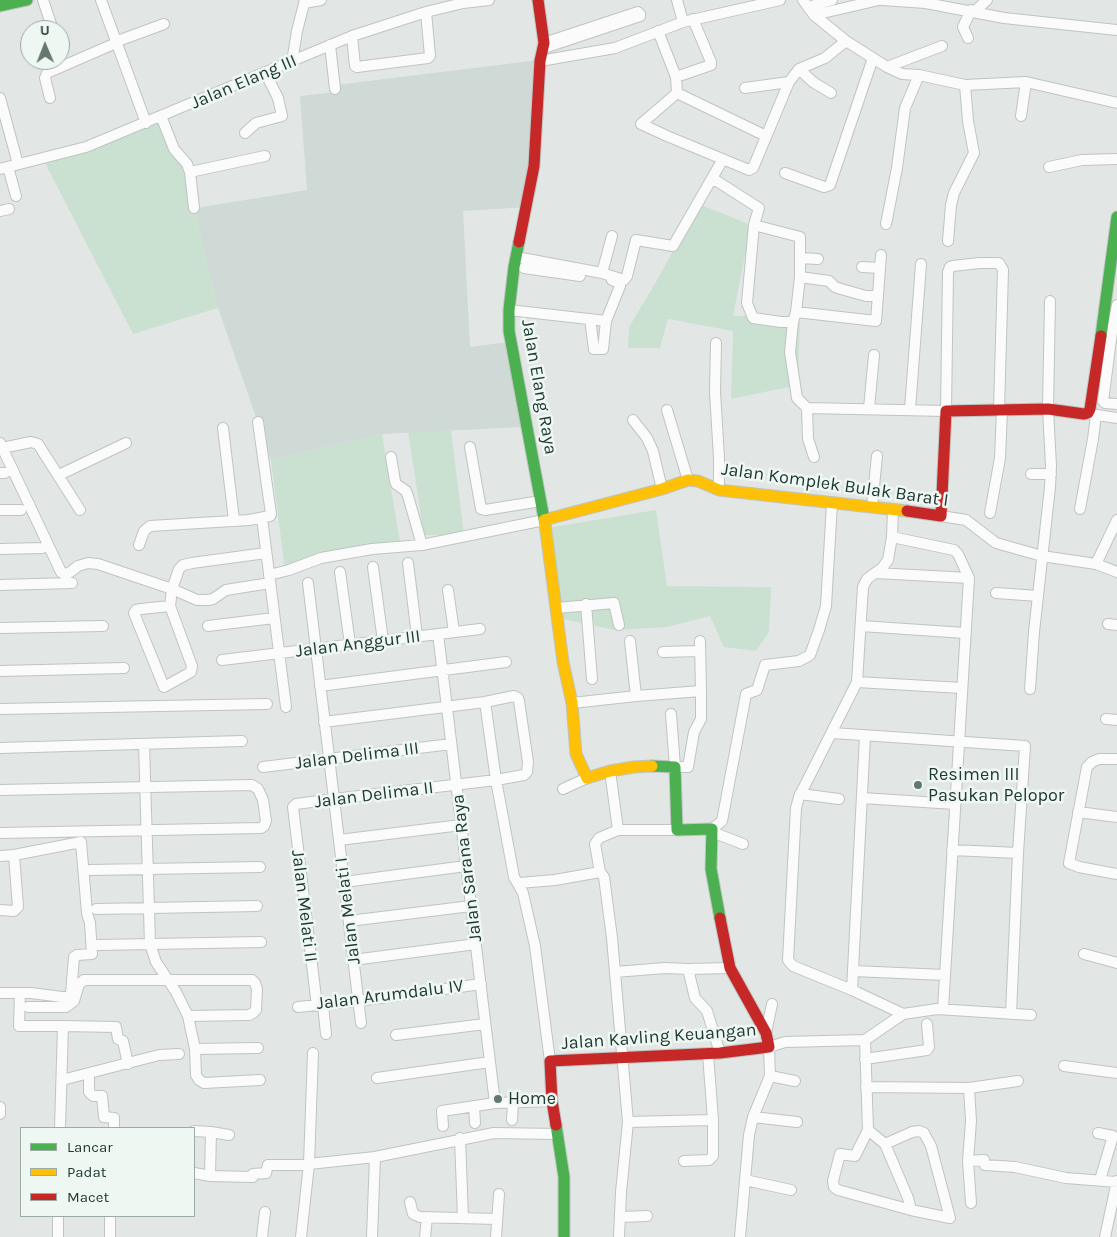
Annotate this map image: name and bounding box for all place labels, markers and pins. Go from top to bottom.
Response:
place label: Resimen III Pasukan Pelopor [928,764,1064,806]
marker: Resimen III Pasukan Pelopor [912,779,924,791]
place label: Home [508,1088,556,1110]
marker: Home [492,1093,504,1105]

